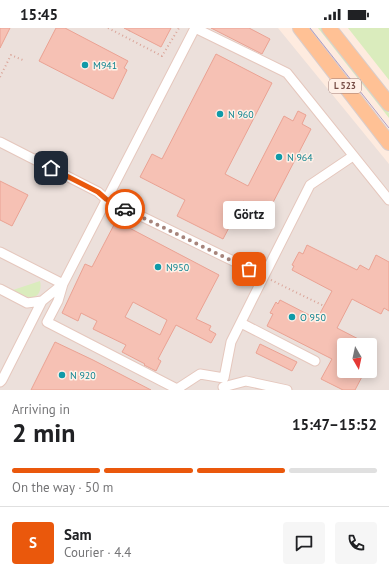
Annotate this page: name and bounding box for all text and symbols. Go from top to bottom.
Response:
text: 15:45 [20,5,58,24]
place label: M941 [93,59,117,72]
marker: M941 [80,60,90,70]
road number: L 523 [329,79,361,93]
place label: N 960 [228,108,254,121]
marker: N 960 [215,109,225,119]
pin [34,151,68,185]
place label: N 964 [287,151,313,164]
marker: N 964 [274,152,284,162]
icon: home [40,157,62,179]
courier [105,189,145,229]
icon: car [114,198,136,220]
callout: Görtz [223,201,275,229]
text: Görtz [234,206,264,223]
pin [232,252,266,286]
icon: bag [238,258,260,280]
place label: N950 [166,261,190,274]
marker: N950 [153,262,163,272]
place label: O 950 [300,311,326,324]
marker: O 950 [287,312,297,322]
north arrow [337,338,377,378]
map controls [337,338,377,378]
place label: N 920 [70,369,96,382]
marker: N 920 [57,370,67,380]
text: Arriving in [12,401,70,418]
text: 15:47–15:52 [292,415,377,434]
text: 2 min [12,416,75,449]
text: On the way · 50 m [12,479,113,496]
button: chat [283,522,325,564]
button: phone [335,522,377,564]
text: Sam [64,525,91,544]
text: S [29,533,37,552]
text: Courier · 4.4 [64,544,131,561]

